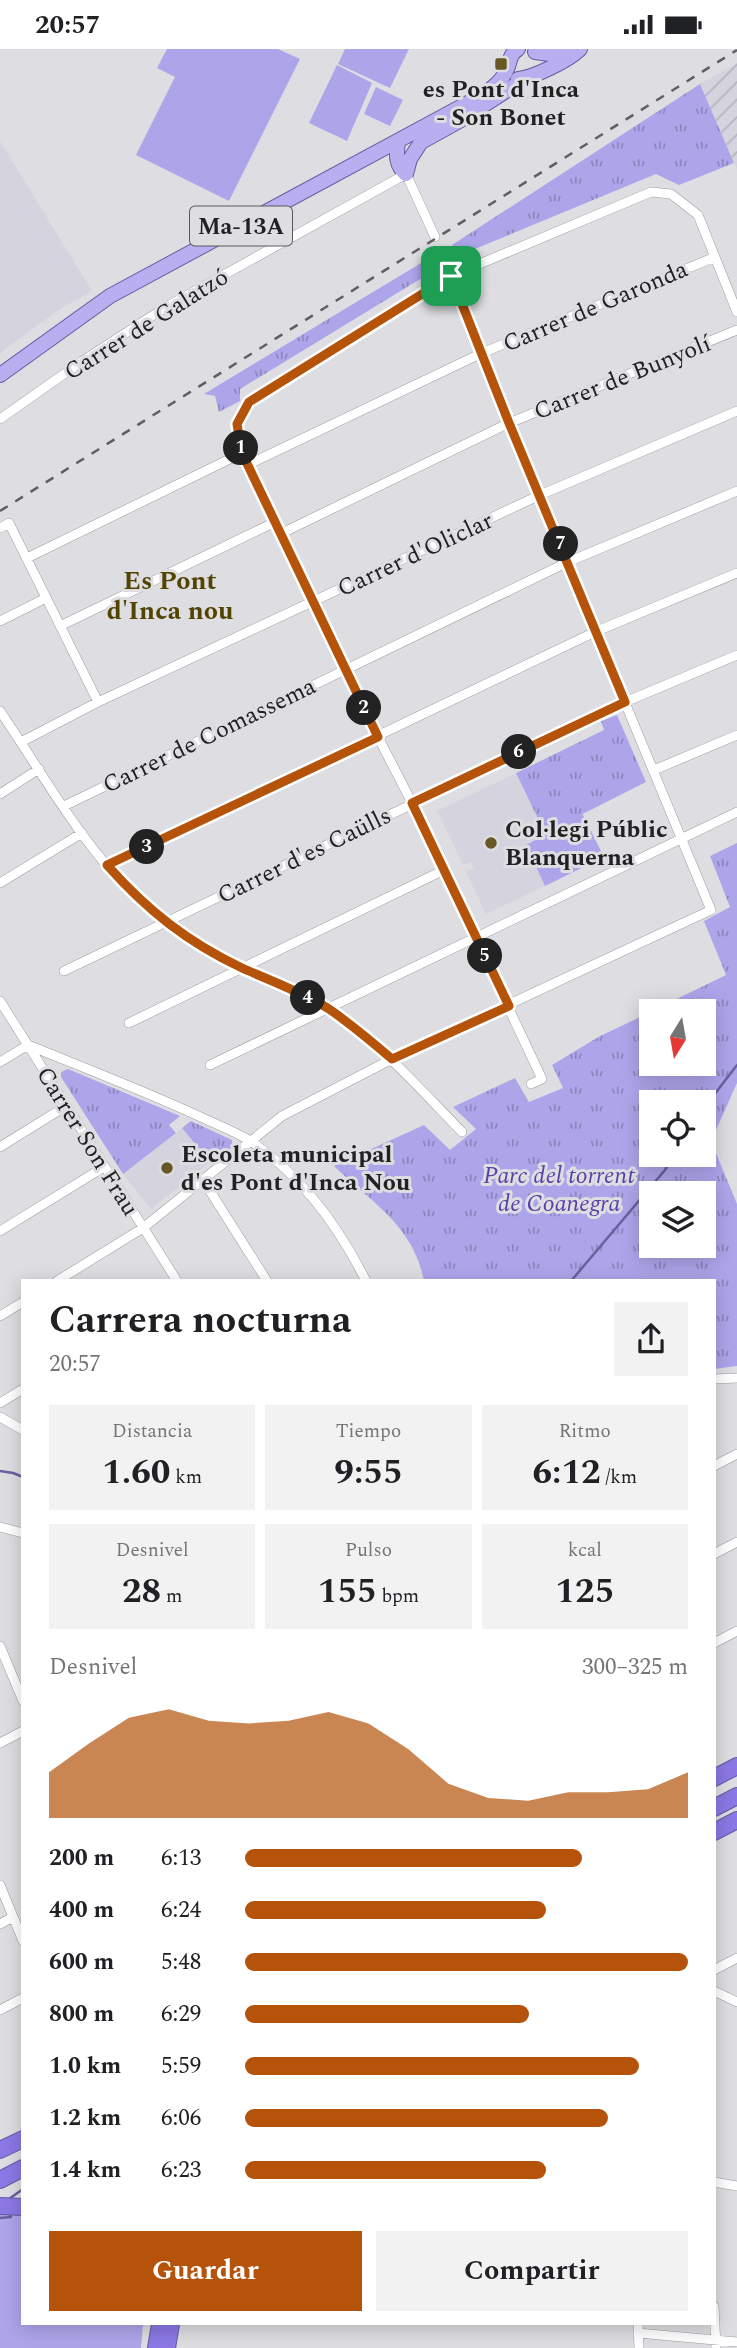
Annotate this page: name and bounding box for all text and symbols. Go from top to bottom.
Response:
text: 20:57 [35,5,100,45]
marker: es Pont d'Inca - Son Bonet [493,56,509,72]
place label: es Pont d'Inca - Son Bonet [423,72,580,136]
road number: Ma-13A [190,207,292,245]
pin [421,246,481,306]
street label: Carrer de Garonda [497,252,694,362]
icon: arrive [432,257,470,295]
street label: Carrer de Galatzó [57,260,236,390]
street label: Carrer de Bunyolí [528,325,718,430]
pin: 1 [224,431,258,465]
text: 1 [235,433,246,462]
street label: Carrer d'Oliclar [331,503,499,607]
pin: 7 [544,526,578,561]
text: 7 [555,529,566,558]
district label: Es Pont d'Inca nou [107,561,233,631]
street label: Carrer de Comassema [97,668,322,803]
pin: 2 [346,691,382,725]
text: 2 [358,693,369,722]
pin: 6 [502,735,536,769]
text: 6 [513,737,524,766]
street label: Carrer d'es Caülls [211,798,398,914]
place label: Col·legi Públic Blanquerna [505,812,668,876]
pin: 3 [130,829,164,865]
text: 3 [141,832,152,861]
marker: Col·legi Públic Blanquerna [483,835,499,851]
pin: 5 [468,939,503,974]
text: 5 [479,941,490,970]
pin: 4 [290,981,326,1016]
text: 4 [302,983,313,1012]
north arrow [639,999,716,1076]
map controls [639,999,716,1258]
street label: Carrer Son Frau [27,1060,148,1223]
button: locate [639,1090,716,1167]
place label: Escoleta municipal d'es Pont d'Inca Nou [181,1137,410,1201]
park label: Parc del torrent de Coanegra [483,1158,635,1222]
marker: Escoleta municipal d'es Pont d'Inca Nou [159,1160,175,1176]
button: layers [639,1181,716,1258]
text: Carrera nocturna [49,1292,352,1350]
button: share [614,1302,688,1376]
text: 20:57 [49,1347,101,1382]
text: Distancia [112,1417,192,1446]
text: Tiempo [336,1417,401,1446]
text: Ritmo [559,1417,611,1446]
text: 1.60 [102,1446,170,1499]
text: 9:55 [334,1446,403,1499]
text: 6:12 [532,1446,601,1499]
text: km [170,1463,202,1492]
text: /km [601,1463,637,1492]
text: Desnivel [116,1536,189,1565]
text: Pulso [345,1536,392,1565]
text: kcal [568,1536,602,1565]
text: 28 [122,1565,161,1618]
text: 155 [318,1565,377,1618]
text: 125 [555,1565,614,1618]
text: m [161,1582,182,1611]
text: bpm [377,1582,419,1611]
text: Desnivel [49,1650,137,1685]
text: 300–325 m [582,1650,688,1685]
text: 200 m [49,1841,114,1876]
text: 6:13 [161,1841,201,1876]
text: 400 m [49,1893,114,1928]
text: 6:24 [161,1893,201,1928]
text: 600 m [49,1945,114,1980]
text: 5:48 [161,1945,201,1980]
text: 800 m [49,1997,114,2032]
text: 6:29 [161,1997,201,2032]
text: 1.0 km [49,2049,121,2084]
text: 5:59 [161,2049,201,2084]
text: 1.2 km [49,2101,121,2136]
text: 6:06 [161,2101,201,2136]
text: 1.4 km [49,2153,121,2188]
text: 6:23 [161,2153,201,2188]
button: Guardar [49,2231,362,2311]
button: Compartir [376,2231,688,2311]

